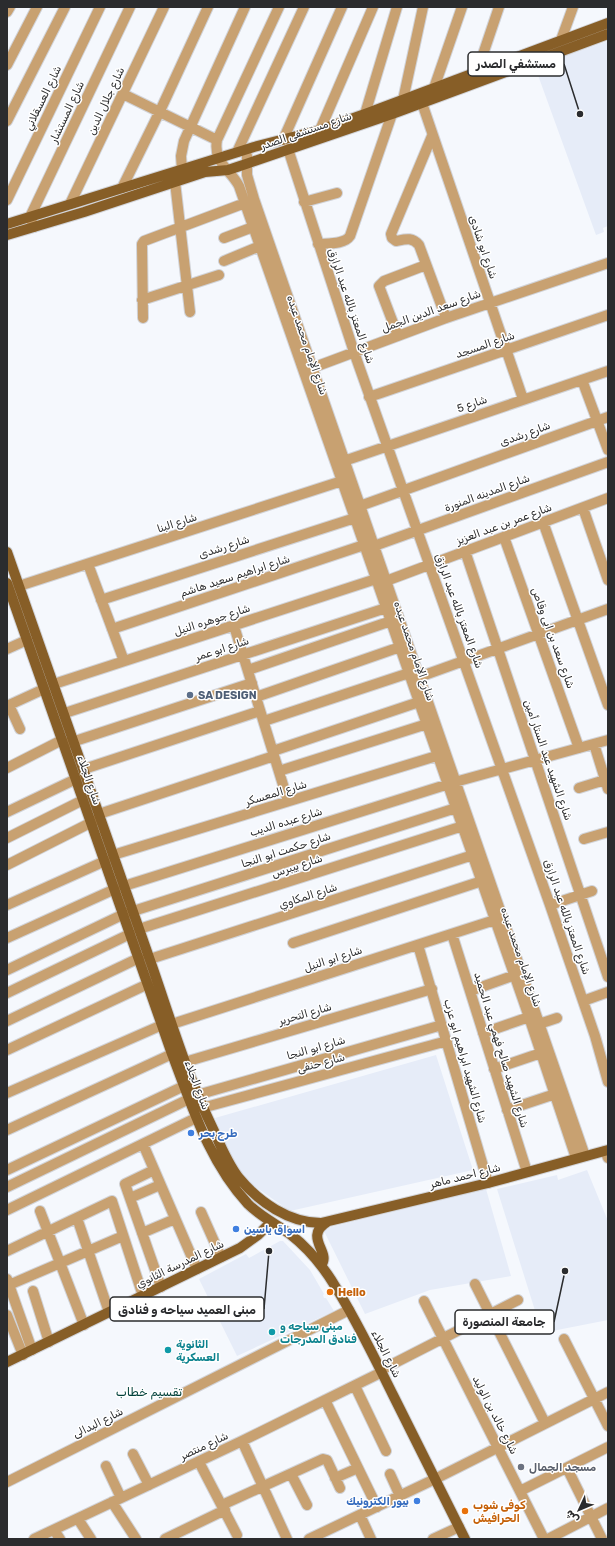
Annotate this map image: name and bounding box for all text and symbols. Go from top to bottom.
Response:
callout: مستشفي الصدر [468,52,564,76]
text: مستشفي الصدر [475,57,556,73]
street label: شارع العسقلاني [22,64,66,133]
street label: شارع جلال الدين [85,65,129,138]
street label: شارع المستشار [47,79,89,147]
street label: شارع مستشفى الصدر [258,109,354,155]
street label: شارع ابو شادى [464,214,500,281]
street label: شارع المعتز بالله عبد الرازق [323,247,377,366]
street label: شارع سعد الدين الجمل [379,287,483,337]
street label: شارع الإمام محمد عبده [282,293,330,397]
street label: شارع المسجد [454,329,517,363]
street label: شارع 5 [455,393,490,417]
street label: شارع رشدى [498,419,553,451]
street label: شارع المدينه المنورة [443,472,532,516]
street label: شارع عمر بن عبد العزيز [453,501,554,550]
street label: شارع البنا [155,510,199,537]
street label: شارع رشدى [197,533,252,563]
street label: شارع ابراهيم سعيد هاشم [178,552,292,602]
street label: شارع المعتز بالله عبد الرازق [430,552,486,671]
street label: شارع سعد بن ابى وقاص [527,586,577,691]
street label: شارع الإمام محمد عبده [389,599,437,703]
street label: شارع جوهره النيل [172,602,252,640]
street label: شارع ابو عمر [192,634,251,666]
place label: SA DESIGN [198,689,257,702]
marker: SA DESIGN [185,690,195,700]
street label: شارع الشهيد عبد الستار أمين [519,698,575,823]
street label: شارع الجلاء [73,753,104,807]
street label: شارع المعسكر [243,777,309,811]
street label: شارع عبده الديب [248,805,324,841]
street label: شارع حكمت ابو النجا [240,829,333,873]
street label: شارع بيبرس [270,852,325,882]
street label: شارع المعتز بالله عبد الرازق [539,858,593,977]
street label: شارع المكاوي [277,880,340,913]
street label: شارع الإمام محمد عبده [496,905,544,1009]
street label: شارع ابو النيل [302,943,364,976]
street label: شارع الشهيد صالح فهمي عبد الحميد [469,971,531,1130]
street label: شارع الشهيد ابراهيم ابو عزب [439,998,489,1125]
street label: شارع التحرير [276,1000,334,1030]
street label: شارع ابو النجا [285,1033,347,1064]
street label: شارع حنفى [296,1050,347,1078]
street label: شارع الجلاء [180,1058,212,1112]
place label: طرح بحر [198,1127,238,1141]
marker: طرح بحر [186,1128,196,1138]
street label: شارع احمد ماهر [427,1161,502,1193]
place label: اسواق ياسين [244,1223,305,1236]
marker: اسواق ياسين [231,1224,241,1234]
street label: شارع المدرسة الثانوي [134,1237,227,1293]
place label: Hello [338,1286,366,1299]
marker: Hello [325,1287,335,1297]
callout: مبنى العميد سياحه و فنادق [110,1297,264,1321]
text: مبنى العميد سياحه و فنادق [118,1303,256,1317]
callout: جامعة المنصورة [455,1310,554,1334]
text: جامعة المنصورة [463,1315,546,1329]
place label: مبنى سياحه و فنادق المدرجات [280,1320,357,1346]
marker: مبنى سياحه و فنادق المدرجات [267,1327,277,1337]
street label: شارع الجلاء [367,1328,404,1381]
place label: الثانوية العسكرية [176,1338,220,1364]
marker: الثانوية العسكرية [163,1345,173,1355]
street label: شارع خالد بن الوليد [468,1373,520,1458]
district label: تقسيم خطاب [116,1385,182,1400]
street label: شارع البدالى [71,1405,126,1443]
street label: شارع منتصر [177,1429,231,1465]
place label: مسجد الجمال [529,1461,596,1474]
marker: مسجد الجمال [516,1462,526,1472]
north arrow [559,1490,599,1530]
place label: بيور الكترونيك [346,1495,409,1508]
marker: بيور الكترونيك [412,1496,422,1506]
place label: كوفى شوب الحرافيش [473,1499,526,1525]
marker: كوفى شوب الحرافيش [460,1506,470,1516]
text: ش [563,1507,582,1526]

